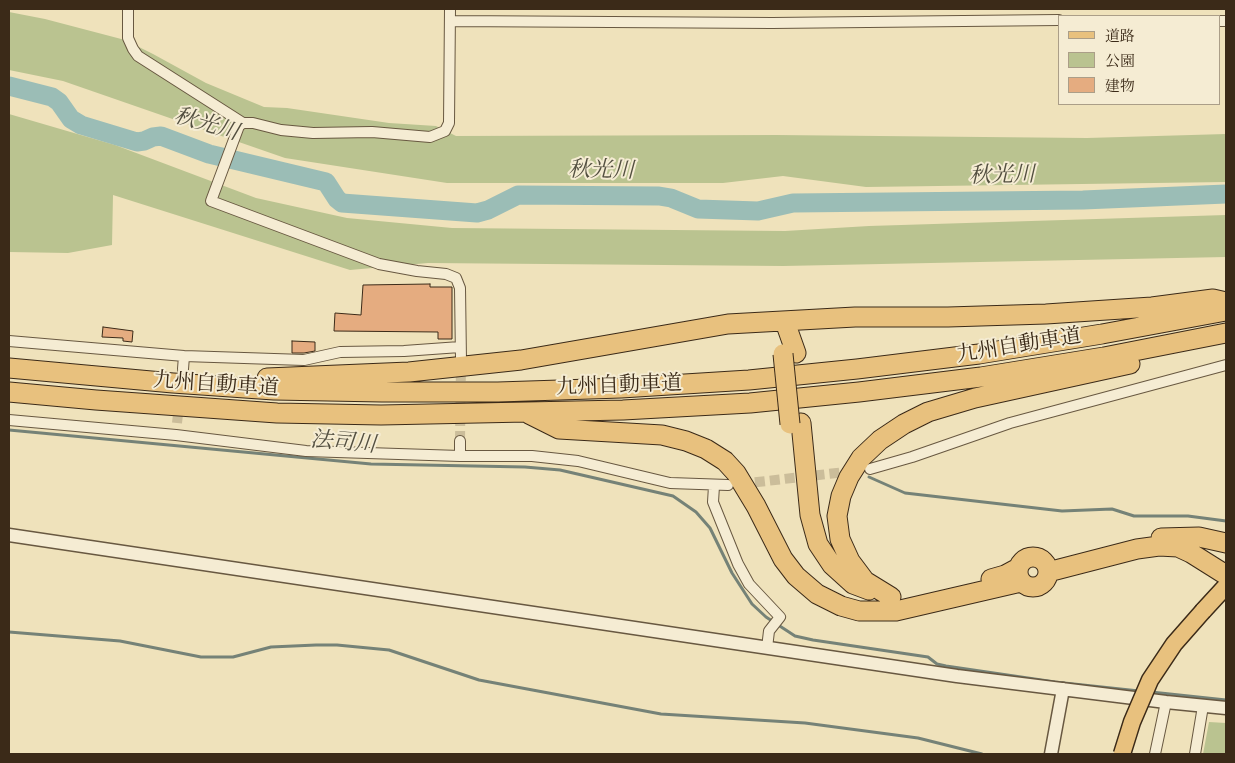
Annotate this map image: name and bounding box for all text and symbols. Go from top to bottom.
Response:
legend [1058,15,1220,105]
text: 道路 [1105,27,1135,46]
text: 公園 [1105,52,1135,71]
text: 建物 [1105,77,1135,96]
water label: 秋光川 [171,104,241,148]
water label: 秋光川 [568,158,634,186]
water label: 秋光川 [969,163,1035,191]
street label: 九州自動車道 [955,325,1083,369]
street label: 九州自動車道 [152,369,280,403]
street label: 九州自動車道 [556,372,682,402]
water label: 法司川 [309,428,377,460]

